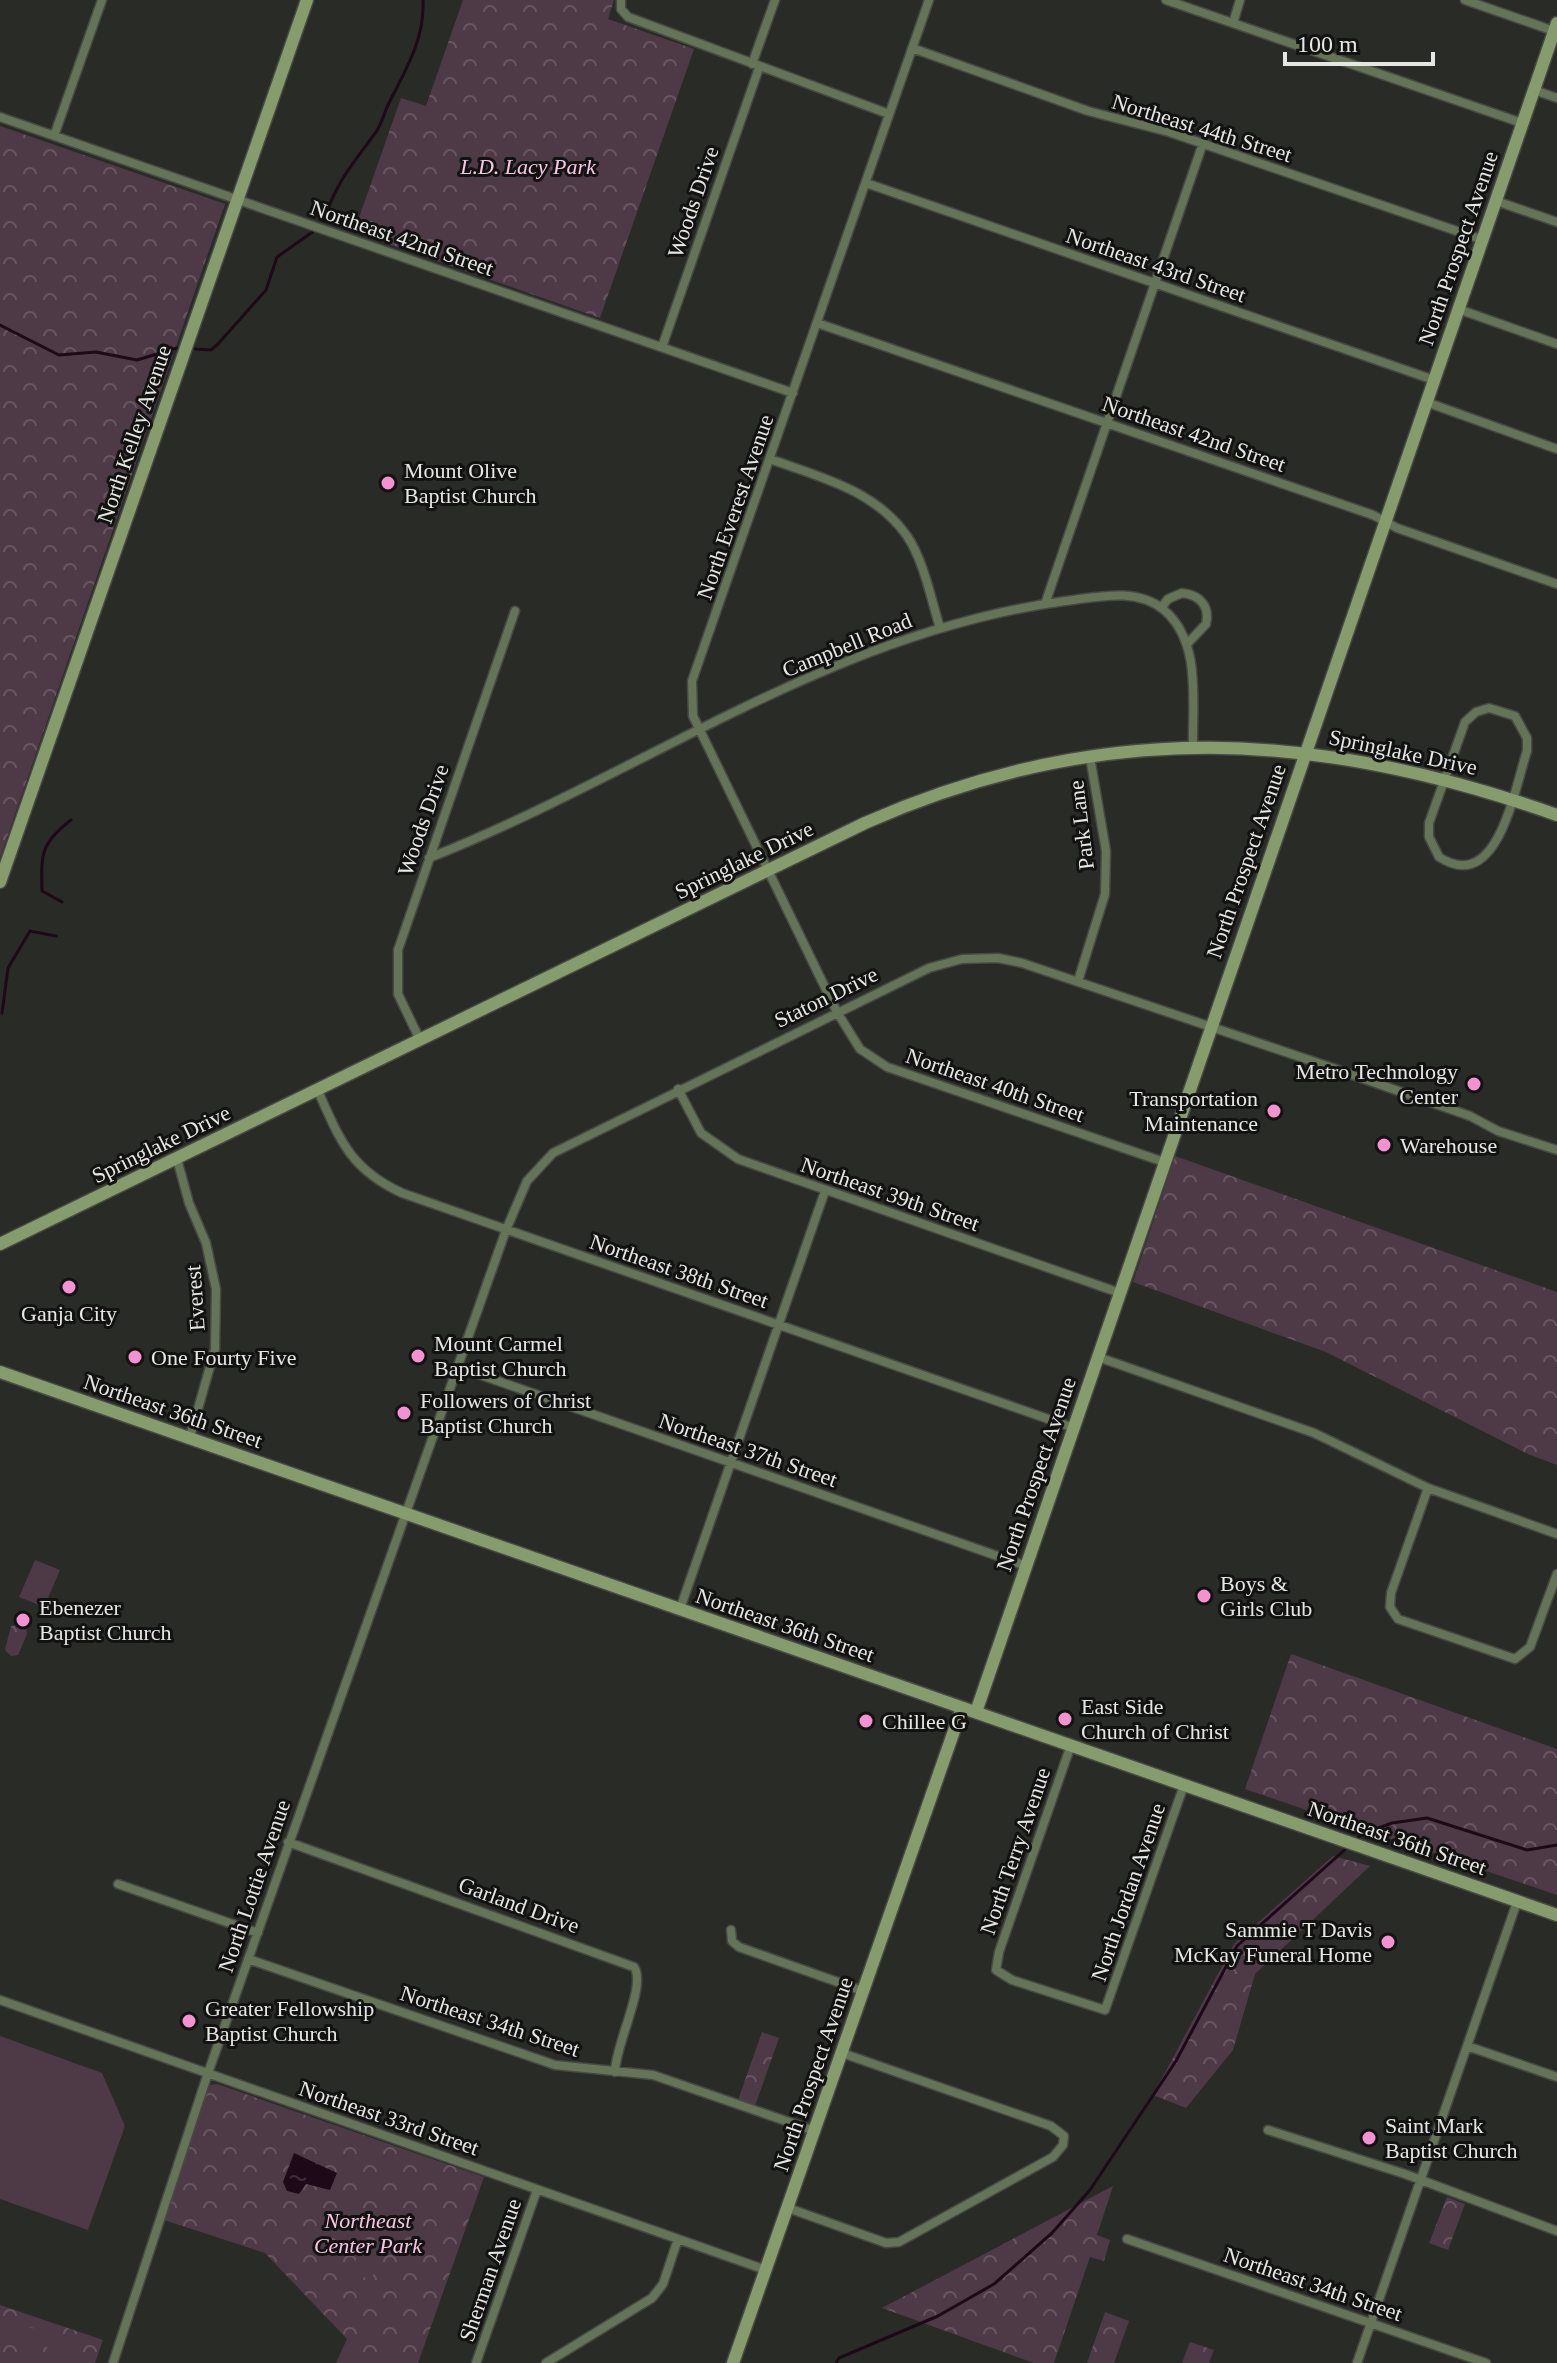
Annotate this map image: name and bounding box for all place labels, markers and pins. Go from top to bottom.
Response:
place label: Mount Olive Baptist Church [404,458,537,508]
marker: Mount Olive Baptist Church [379,474,397,492]
place label: Metro Technology Center [1296,1059,1459,1109]
marker: Metro Technology Center [1465,1075,1483,1093]
place label: Transportation Maintenance [1129,1086,1258,1136]
marker: Transportation Maintenance [1265,1102,1283,1120]
place label: Warehouse [1400,1133,1497,1158]
marker: Warehouse [1375,1136,1393,1154]
marker: Ganja City [60,1278,78,1296]
place label: Ganja City [21,1301,117,1326]
place label: Mount Carmel Baptist Church [434,1331,567,1381]
place label: One Fourty Five [151,1345,296,1370]
marker: Mount Carmel Baptist Church [409,1347,427,1365]
marker: One Fourty Five [126,1348,144,1366]
place label: Followers of Christ Baptist Church [420,1388,591,1438]
marker: Followers of Christ Baptist Church [395,1404,413,1422]
place label: Boys & Girls Club [1220,1571,1312,1621]
marker: Boys & Girls Club [1195,1587,1213,1605]
place label: Ebenezer Baptist Church [39,1595,172,1645]
marker: Ebenezer Baptist Church [14,1611,32,1629]
place label: East Side Church of Christ [1081,1694,1229,1744]
place label: Chillee G [882,1709,967,1734]
marker: East Side Church of Christ [1056,1710,1074,1728]
marker: Chillee G [857,1712,875,1730]
place label: Sammie T Davis McKay Funeral Home [1174,1917,1372,1967]
marker: Sammie T Davis McKay Funeral Home [1379,1933,1397,1951]
place label: Greater Fellowship Baptist Church [205,1996,374,2046]
marker: Greater Fellowship Baptist Church [180,2012,198,2030]
place label: Saint Mark Baptist Church [1385,2113,1518,2163]
marker: Saint Mark Baptist Church [1360,2129,1378,2147]

